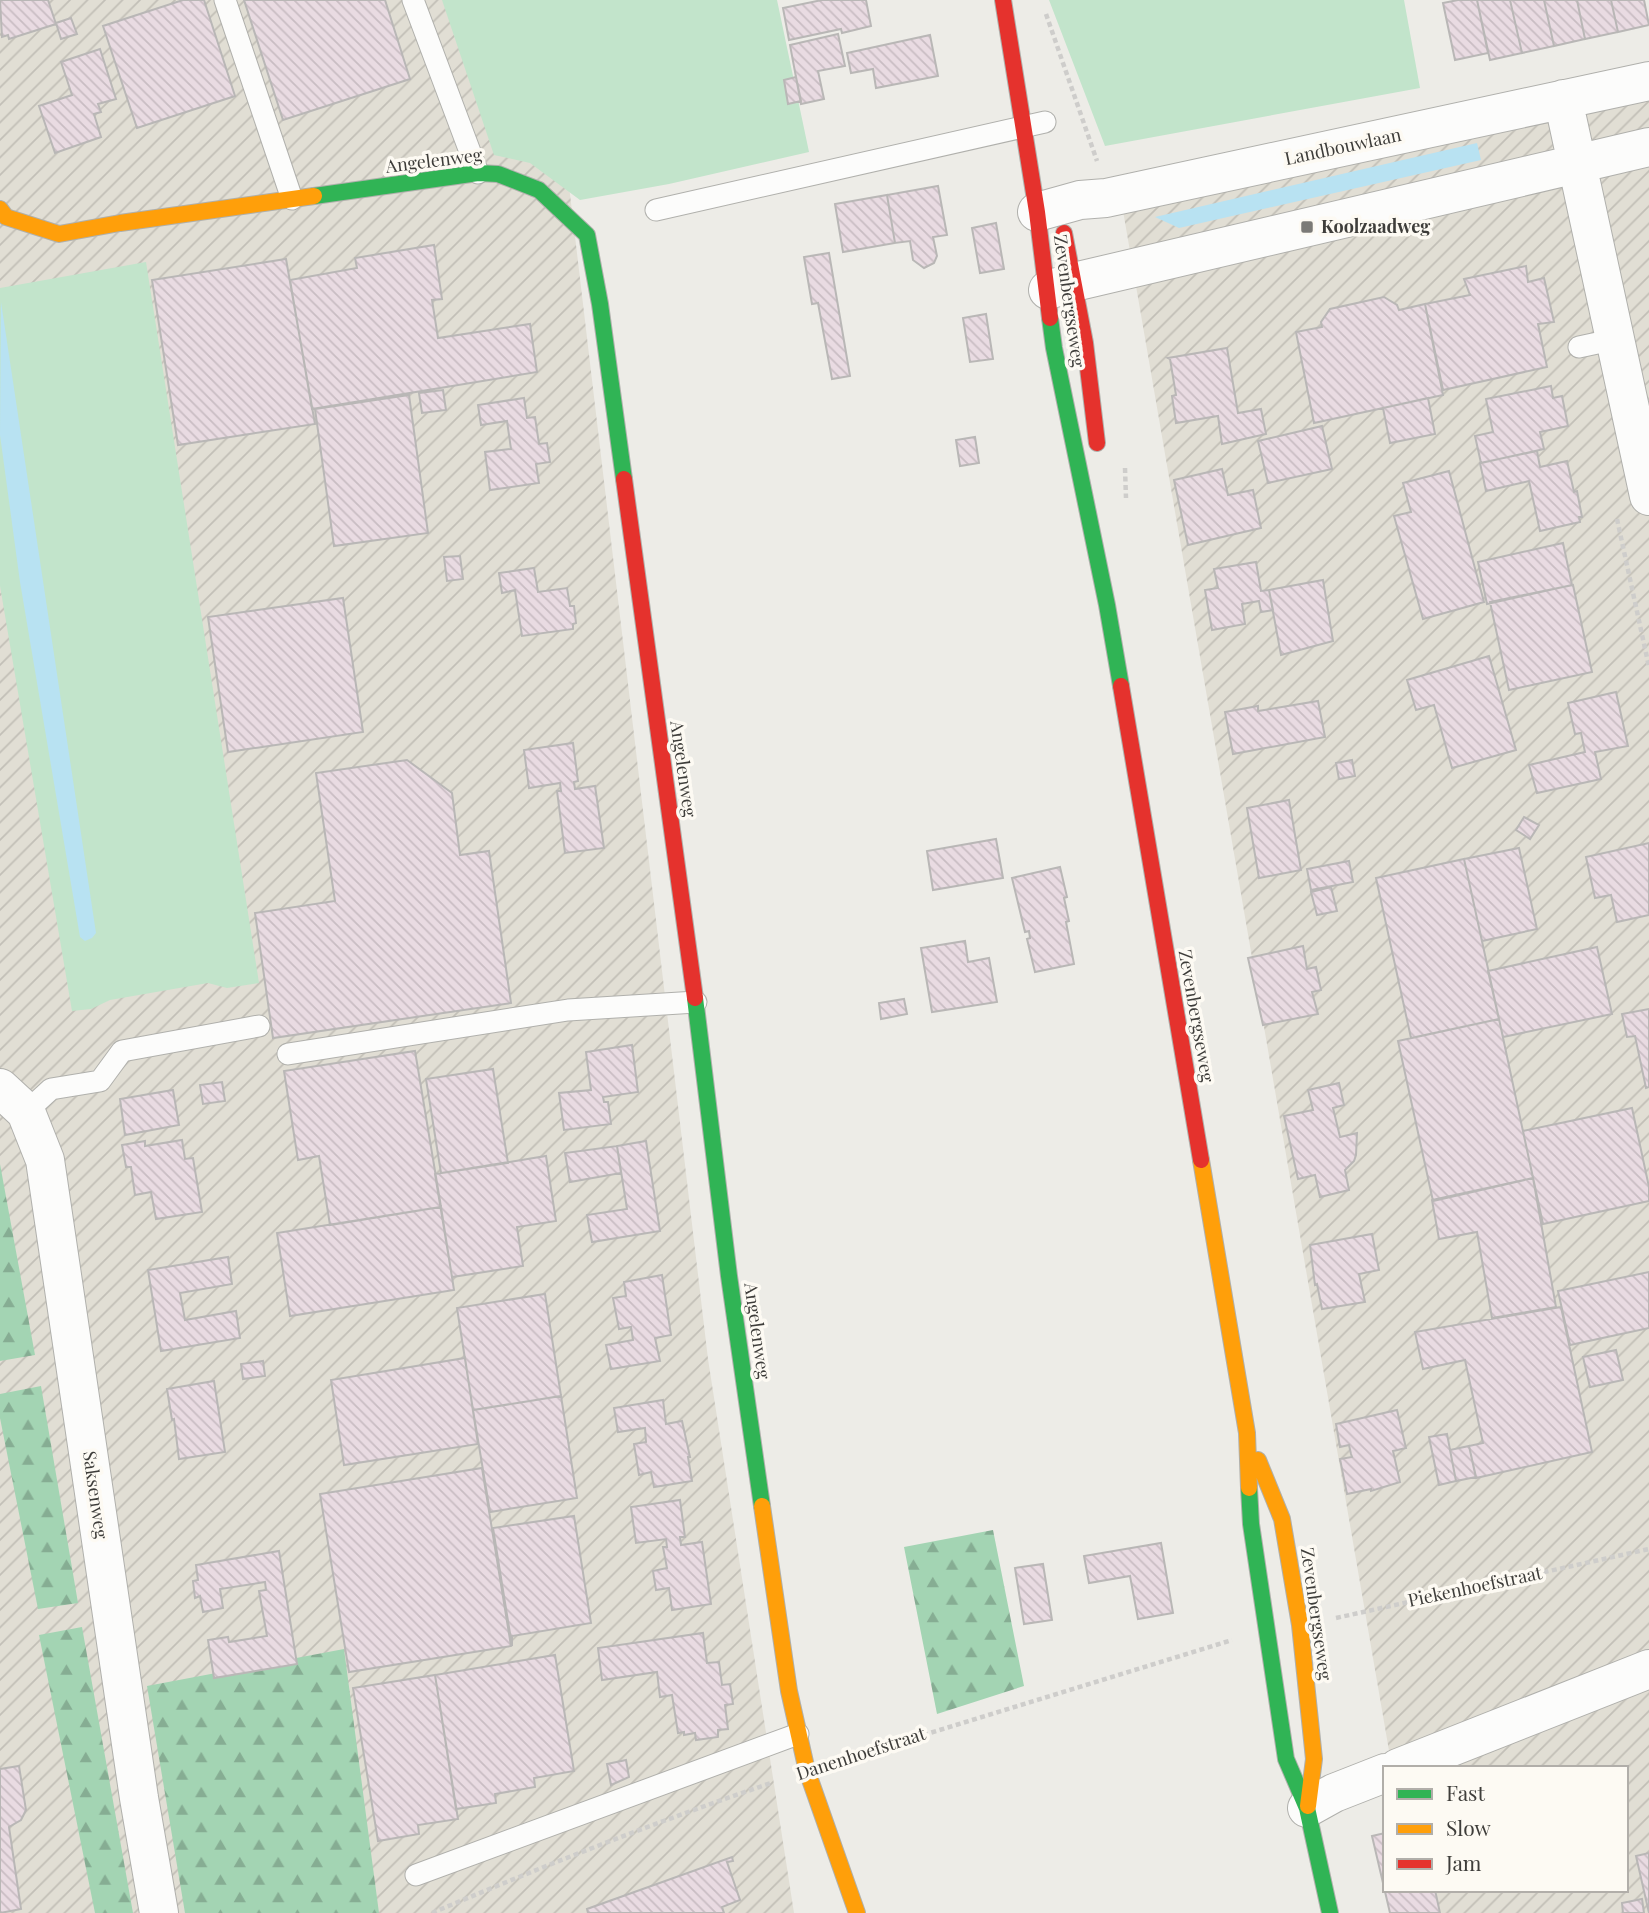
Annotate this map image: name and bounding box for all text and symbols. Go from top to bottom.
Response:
street label: Landbouwlaan [1282,122,1403,170]
street label: Angelenweg [383,142,484,178]
place label: Koolzaadweg [1321,214,1430,238]
marker: Koolzaadweg [1299,219,1315,235]
street label: Zevenbergseweg [1049,233,1091,369]
street label: Angelenweg [665,718,703,819]
street label: Zevenbergseweg [1174,948,1221,1084]
street label: Angelenweg [739,1280,777,1381]
street label: Saksenweg [78,1449,114,1541]
street label: Zevenbergseweg [1296,1546,1338,1682]
street label: Piekenhoefstraat [1406,1560,1545,1612]
street label: Danenhoefstraat [793,1721,929,1785]
legend [1383,1766,1628,1892]
text: Fast [1446,1778,1485,1806]
text: Slow [1446,1813,1491,1841]
text: Jam [1445,1848,1482,1876]

